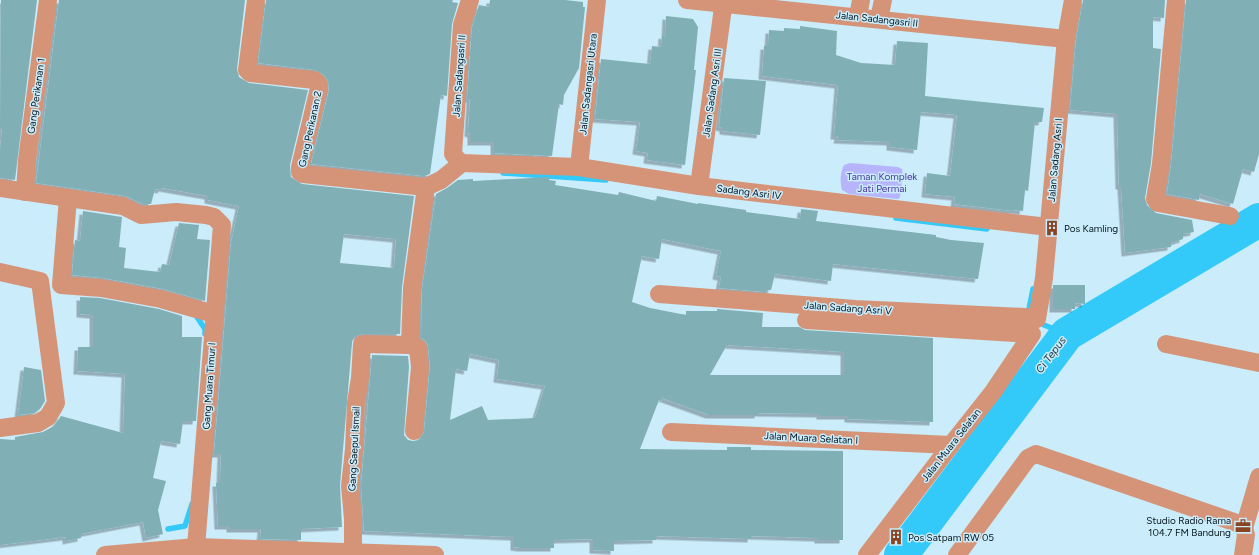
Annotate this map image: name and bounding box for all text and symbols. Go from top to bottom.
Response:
street label: Jalan Sadangasri II [835,8,919,30]
street label: Jalan Sadangasri Utara [576,33,600,135]
street label: Jalan Sadangasri II [450,34,468,118]
street label: Jalan Sadang Asri III [699,48,725,138]
street label: Gang Perikanan 1 [24,57,48,135]
street label: Gang Perikanan 2 [296,90,324,168]
street label: Jalan Sadang Asri I [1045,118,1065,202]
park label: Taman Komplek Jati Permai [847,170,917,195]
street label: Sadang Asri IV [716,182,782,202]
building icon: Pos Kamling [1043,219,1061,237]
place label: Pos Kamling [1064,222,1118,235]
street label: Jalan Sadang Asri V [804,298,893,318]
water label: Ci Tepus [1033,334,1069,376]
street label: Gang Muara Timur I [199,342,219,430]
street label: Gang Saepul Ismail [345,406,363,492]
street label: Jalan Muara Selatan [918,406,984,484]
street label: Jalan Muara Selatan I [764,429,858,447]
place label: Studio Radio Rama 104.7 FM Bandung [1146,514,1231,539]
office icon: Studio Radio Rama 104.7 FM Bandung [1234,517,1252,535]
building icon: Pos Satpam RW 05 [887,528,905,546]
place label: Pos Satpam RW 05 [908,531,994,544]

